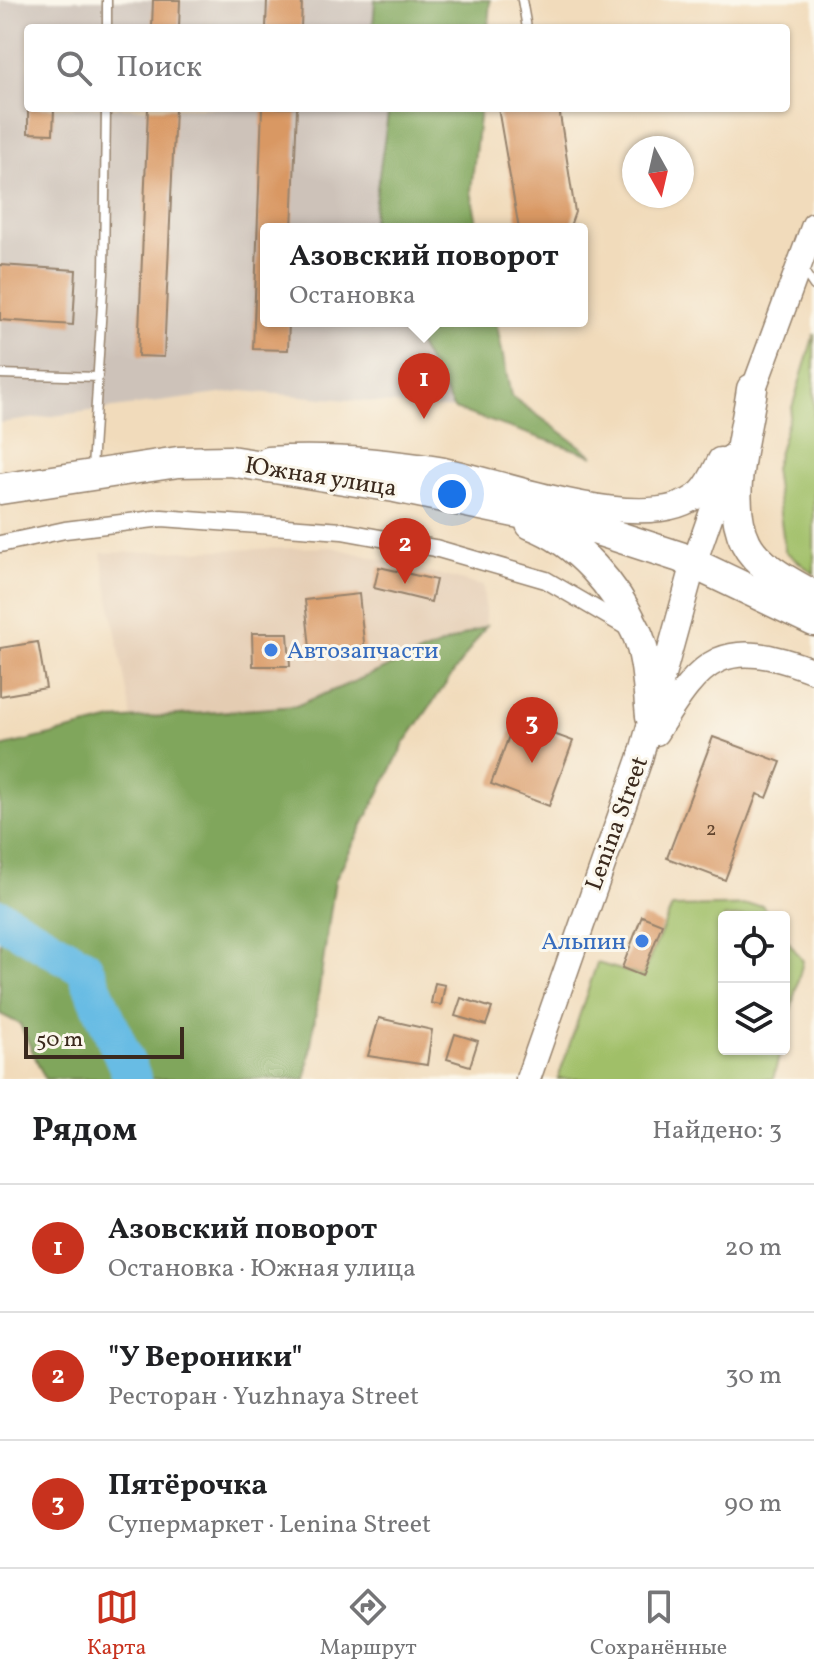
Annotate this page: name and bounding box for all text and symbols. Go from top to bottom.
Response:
search box [24,24,790,112]
icon: search [52,46,96,90]
text: Поиск [116,47,202,89]
north arrow [622,136,694,208]
popup [260,223,588,327]
text: Азовский поворот [289,236,559,278]
text: Остановка [289,278,416,314]
pin: 1 [398,353,450,419]
street label: Южная улица [242,449,399,507]
your location [432,474,472,514]
pin: 2 [379,518,431,584]
place label: Автозапчасти [287,635,439,669]
marker: Автозапчасти [262,641,280,659]
pin: 3 [506,697,558,763]
street label: Lenina Street [578,752,658,895]
house number: 2 [706,816,716,844]
map controls [718,911,790,1055]
button: locate [718,911,790,983]
place label: Альпин [541,926,626,960]
marker: Альпин [633,932,651,950]
button: layers [718,983,790,1055]
scale bar [24,1023,184,1059]
text: 50 m [36,1025,83,1056]
text: Рядом [32,1108,137,1155]
text: Найдено: 3 [652,1113,782,1149]
text: Азовский поворот [108,1209,377,1251]
text: 1 [53,1230,63,1266]
text: 20 m [724,1230,782,1266]
text: Остановка · Южная улица [108,1251,416,1287]
text: "У Вероники" [108,1337,303,1379]
text: 2 [51,1358,65,1394]
text: 30 m [725,1358,782,1394]
text: Ресторан · Yuzhnaya Street [108,1379,419,1415]
text: Пятёрочка [108,1465,268,1507]
text: 3 [51,1486,65,1522]
text: 90 m [724,1486,782,1522]
text: Супермаркет · Lenina Street [108,1507,431,1543]
tab: Карта [87,1585,146,1664]
tab: Маршрут [320,1585,417,1664]
tab: Сохранённые [590,1585,727,1664]

